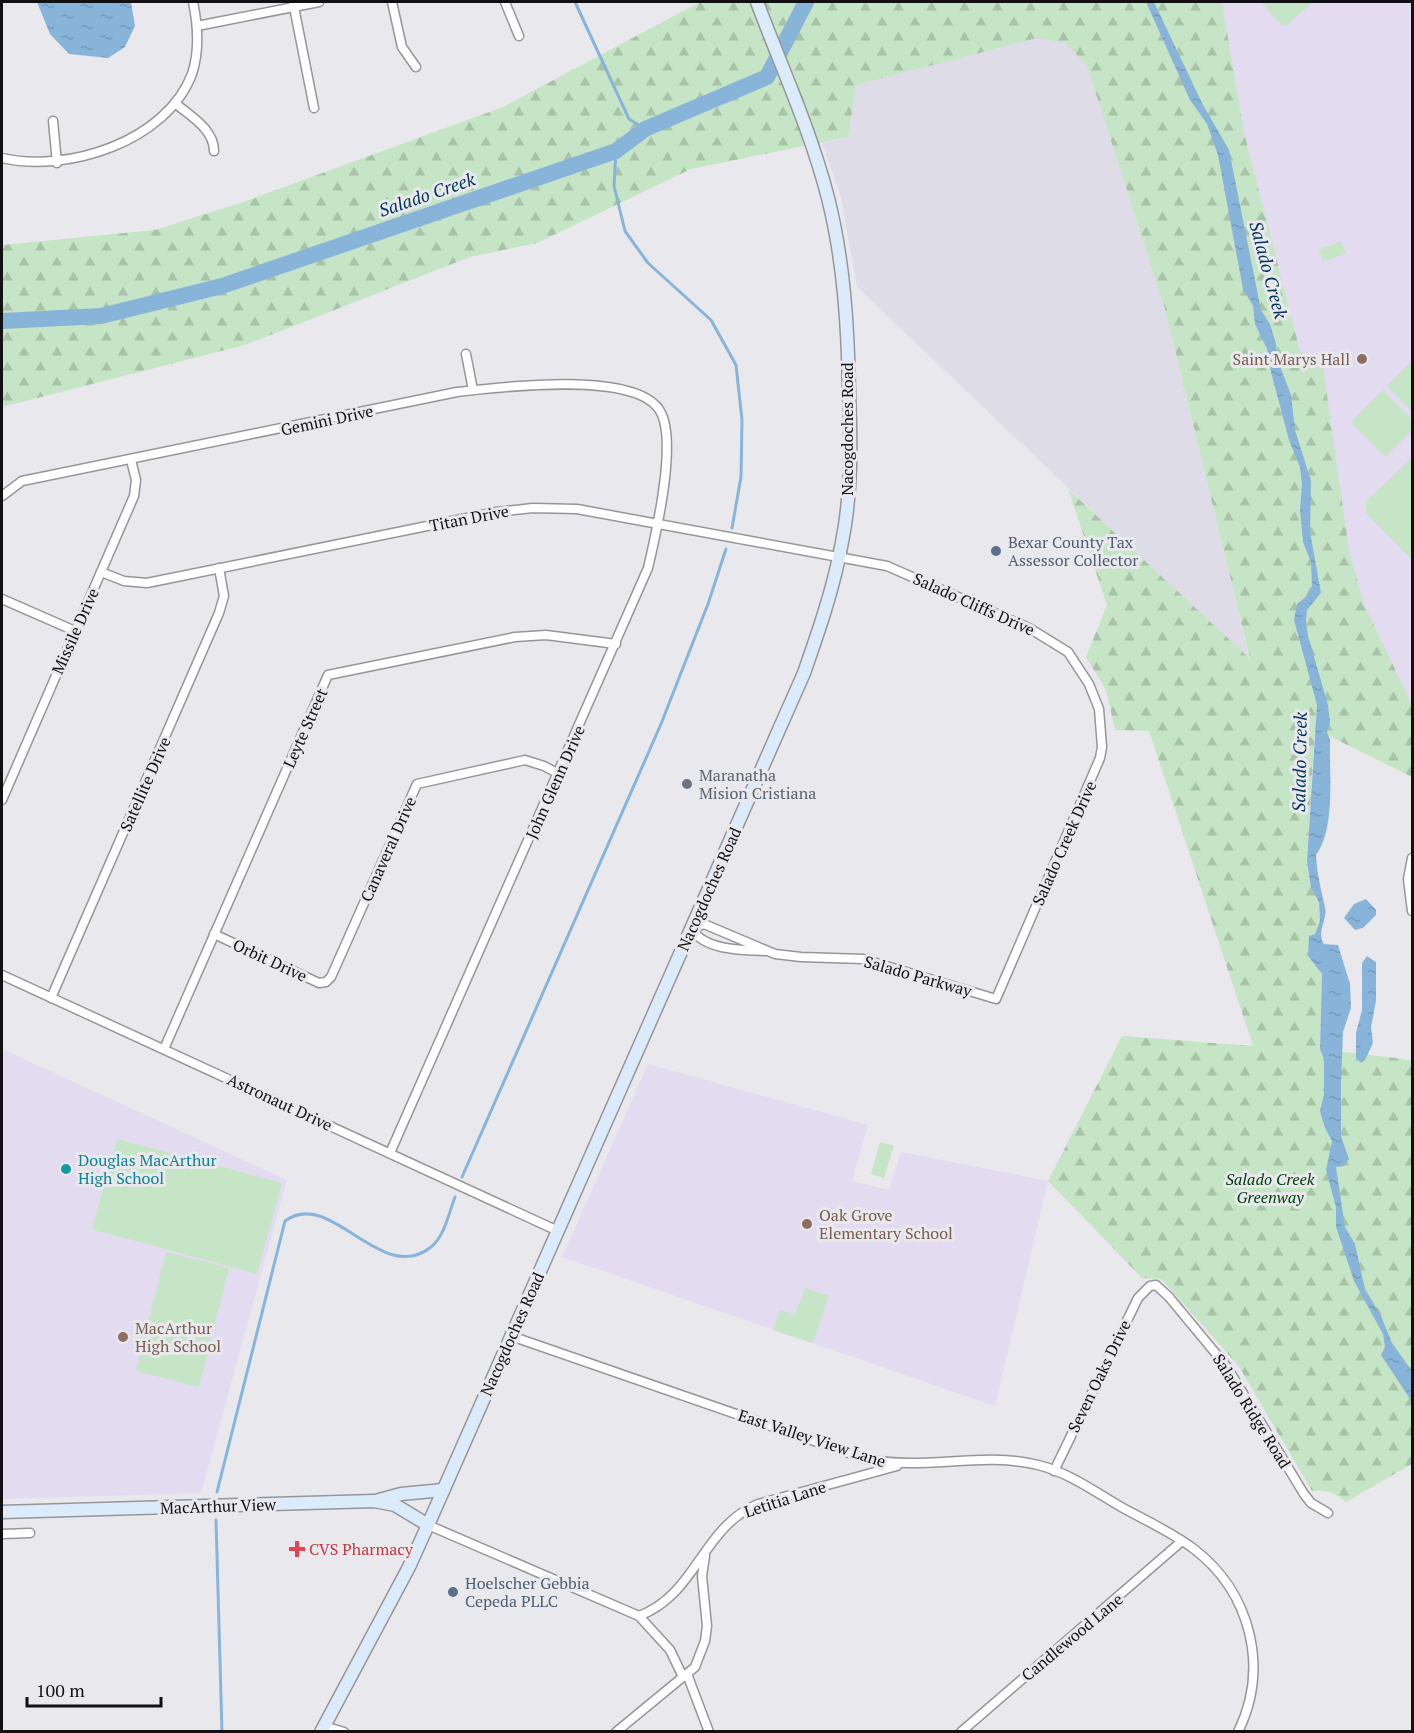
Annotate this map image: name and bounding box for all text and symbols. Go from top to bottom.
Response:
water label: Salado Creek [375,166,478,222]
water label: Salado Creek [1244,218,1294,322]
place label: Saint Marys Hall [1233,348,1350,370]
marker: Saint Marys Hall [1355,352,1369,366]
street label: Nacogdoches Road [836,362,858,496]
street label: Gemini Drive [279,399,375,441]
street label: Titan Drive [427,500,511,536]
place label: Bexar County Tax Assessor Collector [1008,531,1139,571]
marker: Bexar County Tax Assessor Collector [989,544,1003,558]
street label: Salado Cliffs Drive [910,567,1038,641]
street label: Missile Drive [46,584,104,678]
street label: Leyte Street [278,685,332,771]
water label: Salado Creek [1286,711,1312,812]
street label: John Glenn Drive [520,722,590,842]
street label: Satellite Drive [114,733,176,835]
place label: Maranatha Mision Cristiana [699,764,816,804]
marker: Maranatha Mision Cristiana [680,777,694,791]
street label: Salado Creek Drive [1027,777,1101,909]
street label: Canaveral Drive [355,793,421,905]
street label: Nacogdoches Road [672,824,746,954]
street label: Orbit Drive [229,933,311,987]
street label: Salado Parkway [862,950,975,1002]
street label: Astronaut Drive [224,1068,336,1136]
place label: Douglas MacArthur High School [78,1149,217,1189]
marker: Douglas MacArthur High School [59,1162,73,1176]
park label: Salado Creek Greenway [1225,1168,1315,1208]
place label: Oak Grove Elementary School [819,1204,953,1244]
marker: Oak Grove Elementary School [800,1217,814,1231]
street label: Nacogdoches Road [475,1269,549,1399]
street label: Seven Oaks Drive [1062,1316,1136,1436]
place label: MacArthur High School [135,1317,221,1357]
marker: MacArthur High School [116,1330,130,1344]
street label: Salado Ridge Road [1208,1350,1296,1473]
street label: East Valley View Lane [735,1404,889,1472]
street label: Letitia Lane [741,1475,829,1523]
street label: MacArthur View [160,1493,277,1519]
place label: CVS Pharmacy [309,1538,414,1560]
marker: CVS Pharmacy [290,1542,304,1556]
place label: Hoelscher Gebbia Cepeda PLLC [465,1572,590,1612]
marker: Hoelscher Gebbia Cepeda PLLC [446,1585,460,1599]
street label: Candlewood Lane [1017,1588,1127,1686]
scale bar [27,1670,160,1708]
text: 100 m [36,1678,85,1702]

